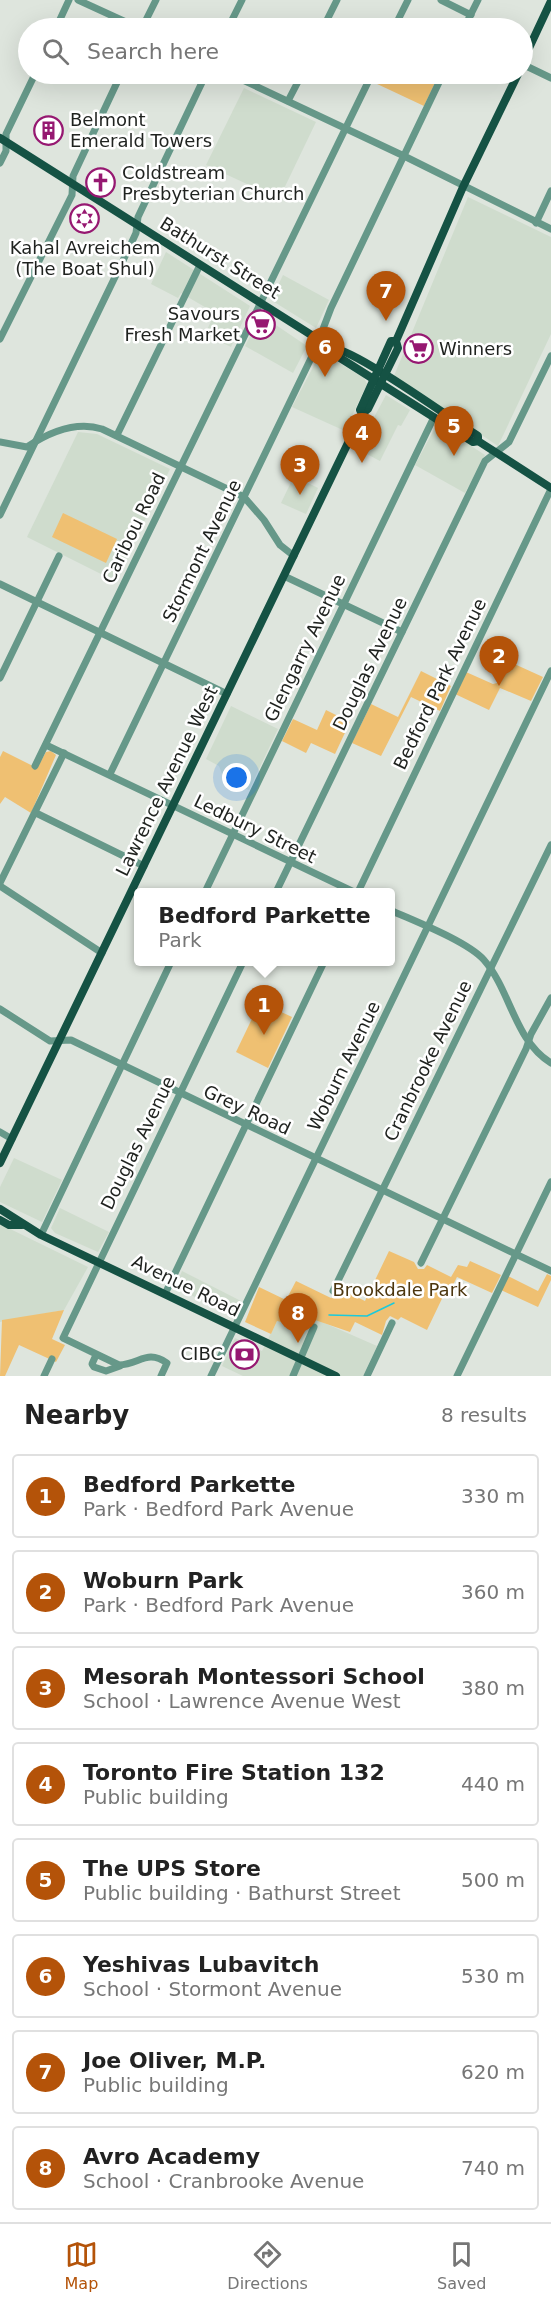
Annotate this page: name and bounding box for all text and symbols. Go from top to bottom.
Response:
search box [18,18,533,84]
icon: search [39,35,72,68]
text: Search here [87,39,219,64]
place label: Belmont Emerald Towers [70,109,212,151]
building icon: Belmont Emerald Towers [33,114,65,146]
place label: Coldstream Presbyterian Church [122,162,304,204]
church icon: Coldstream Presbyterian Church [85,167,117,199]
synagogue icon: Kahal Avreichem (The Boat Shul) [69,203,101,235]
street label: Bathurst Street [156,212,284,303]
place label: Kahal Avreichem (The Boat Shul) [10,237,160,279]
pin: 7 [366,272,406,321]
place label: Savours Fresh Market [124,303,240,345]
supermarket icon: Savours Fresh Market [245,308,277,340]
pin: 6 [306,328,344,377]
supermarket icon: Winners [402,333,434,365]
place label: Winners [439,338,512,359]
pin: 5 [434,406,474,456]
pin: 4 [342,414,382,463]
pin: 3 [280,446,320,495]
street label: Caribou Road [98,469,169,587]
street label: Stormont Avenue [158,476,245,626]
street label: Glengarry Avenue [260,571,349,725]
street label: Douglas Avenue [328,594,411,734]
street label: Bedford Park Avenue [389,595,490,773]
pin: 2 [480,636,518,686]
street label: Lawrence Avenue West [111,682,222,879]
your location [222,763,251,792]
street label: Ledbury Street [191,790,320,867]
popup [134,888,395,966]
text: Bedford Parkette [158,903,371,928]
text: Park [158,928,201,952]
street label: Cranbrooke Avenue [379,977,476,1145]
pin: 1 [244,986,284,1035]
street label: Woburn Avenue [303,998,384,1134]
street label: Douglas Avenue [96,1073,179,1213]
street label: Grey Road [200,1080,294,1139]
street label: Avenue Road [129,1250,244,1321]
park label: Brookdale Park [333,1279,468,1300]
pin: 8 [278,1294,318,1343]
bank icon: CIBC [228,1338,260,1370]
place label: CIBC [181,1343,223,1364]
text: Nearby [24,1400,129,1430]
text: 8 results [441,1403,527,1427]
text: Bedford Parkette [83,1472,296,1497]
text: 1 [39,1484,52,1508]
text: 330 m [461,1484,525,1508]
text: Park · Bedford Park Avenue [83,1497,354,1521]
text: Woburn Park [83,1568,243,1593]
text: 2 [39,1580,52,1604]
text: 360 m [461,1580,525,1604]
text: Park · Bedford Park Avenue [83,1593,354,1617]
text: Mesorah Montessori School [83,1664,425,1689]
text: 3 [39,1676,52,1700]
text: 380 m [461,1676,525,1700]
text: School · Lawrence Avenue West [83,1689,400,1713]
text: Toronto Fire Station 132 [83,1760,385,1785]
text: 4 [39,1772,52,1796]
text: 440 m [461,1772,525,1796]
text: Public building [83,1785,229,1809]
text: The UPS Store [83,1856,261,1881]
text: 5 [39,1868,52,1892]
text: 500 m [461,1868,525,1892]
text: Public building · Bathurst Street [83,1881,401,1905]
text: Yeshivas Lubavitch [83,1952,319,1977]
text: 6 [39,1964,52,1988]
text: 530 m [461,1964,525,1988]
text: School · Stormont Avenue [83,1977,342,2001]
text: Joe Oliver, M.P. [83,2048,266,2073]
text: 7 [39,2060,52,2084]
text: 620 m [461,2060,525,2084]
text: Public building [83,2073,229,2097]
text: Avro Academy [83,2144,260,2169]
text: 8 [39,2156,52,2180]
text: 740 m [461,2156,525,2180]
text: School · Cranbrooke Avenue [83,2169,364,2193]
tab: Map [65,2238,98,2293]
tab: Directions [227,2238,308,2293]
tab: Saved [437,2238,486,2293]

